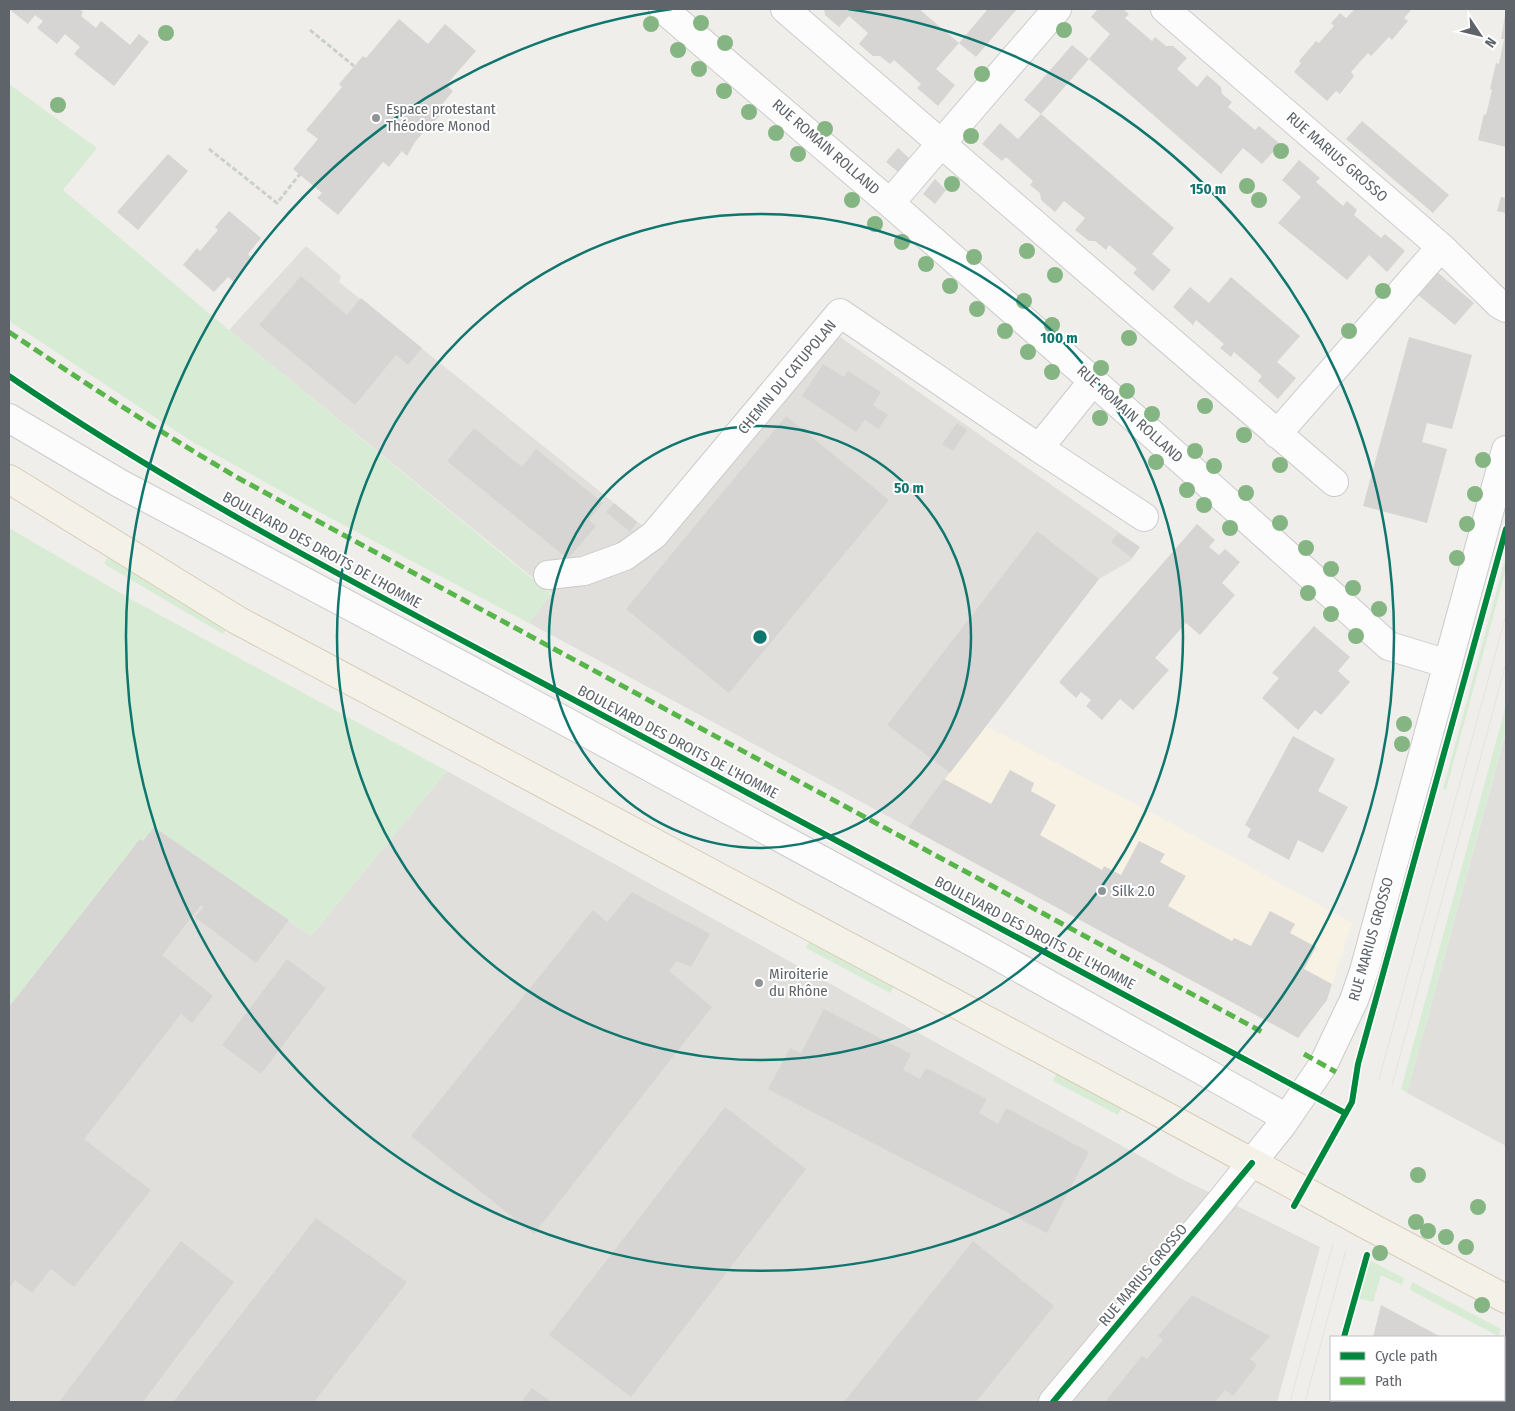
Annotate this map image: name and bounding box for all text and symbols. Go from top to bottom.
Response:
north arrow [1455,10,1505,60]
text: N [1481,34,1500,50]
street label: RUE ROMAIN ROLLAND [769,95,883,199]
place label: Espace protestant Théodore Monod [386,100,496,135]
street label: RUE MARIUS GROSSO [1283,108,1391,206]
marker: Espace protestant Théodore Monod [370,112,382,124]
text: 150 m [1190,180,1226,198]
street label: CHEMIN DU CATUPOLAN [734,316,840,438]
text: 100 m [1040,329,1078,347]
street label: RUE ROMAIN ROLLAND [1073,362,1187,466]
text: 50 m [894,479,924,497]
street label: BOULEVARD DES DROITS DE L'HOMME [220,488,424,612]
centre of rings [751,628,769,646]
street label: BOULEVARD DES DROITS DE L'HOMME [575,681,781,803]
street label: BOULEVARD DES DROITS DE L'HOMME [932,872,1138,994]
street label: RUE MARIUS GROSSO [1345,875,1397,1003]
place label: Silk 2.0 [1112,882,1155,900]
marker: Silk 2.0 [1096,885,1108,897]
place label: Miroiterie du Rhône [769,965,828,1000]
marker: Miroiterie du Rhône [753,977,765,989]
street label: RUE MARIUS GROSSO [1095,1220,1191,1330]
legend [1330,1336,1505,1401]
text: Cycle path [1375,1347,1438,1365]
text: Path [1375,1372,1402,1390]

